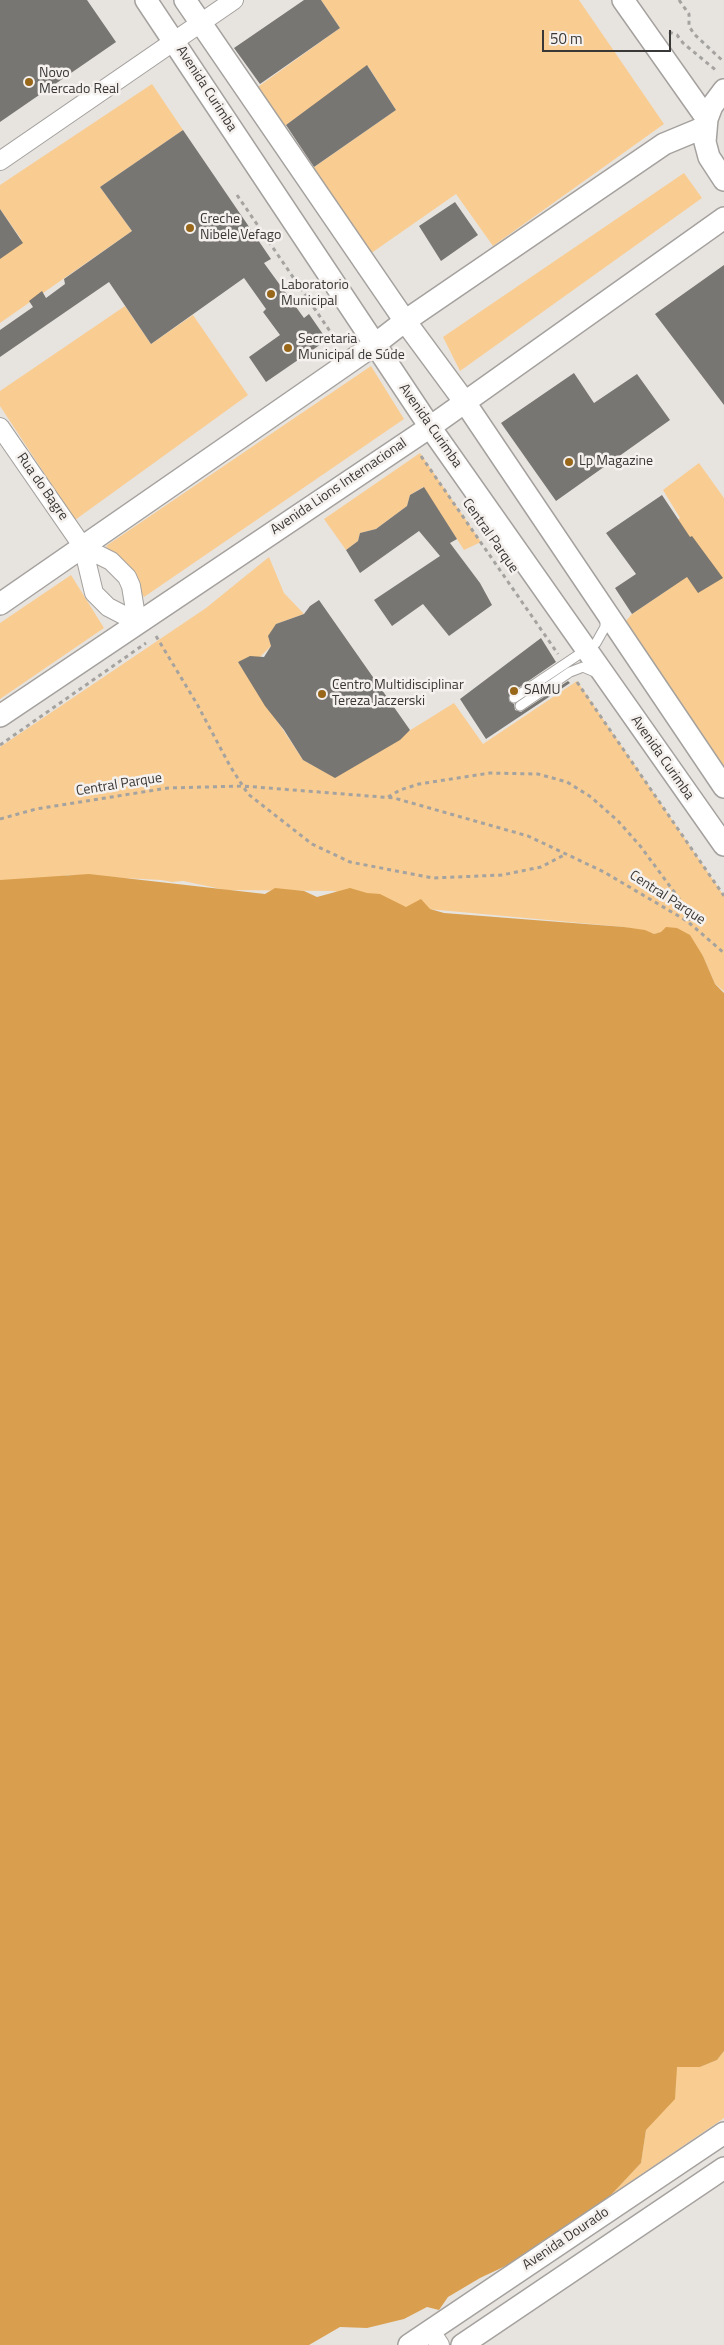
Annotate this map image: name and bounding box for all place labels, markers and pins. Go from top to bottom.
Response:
place label: Novo Mercado Real [39,66,119,98]
marker: Novo Mercado Real [23,76,35,88]
place label: Creche Nibele Vefago [200,212,281,244]
marker: Creche Nibele Vefago [184,222,196,234]
place label: Laboratorio Municipal [281,278,349,310]
marker: Laboratorio Municipal [265,288,277,300]
place label: Secretaria Municipal de Súde [298,332,405,364]
marker: Secretaria Municipal de Súde [282,342,294,354]
place label: Lp Magazine [579,454,653,470]
marker: Lp Magazine [563,456,575,468]
place label: Centro Multidisciplinar Tereza Jaczerski [332,678,464,710]
place label: SAMU [524,683,561,699]
marker: SAMU [508,685,520,697]
marker: Centro Multidisciplinar Tereza Jaczerski [316,688,328,700]

